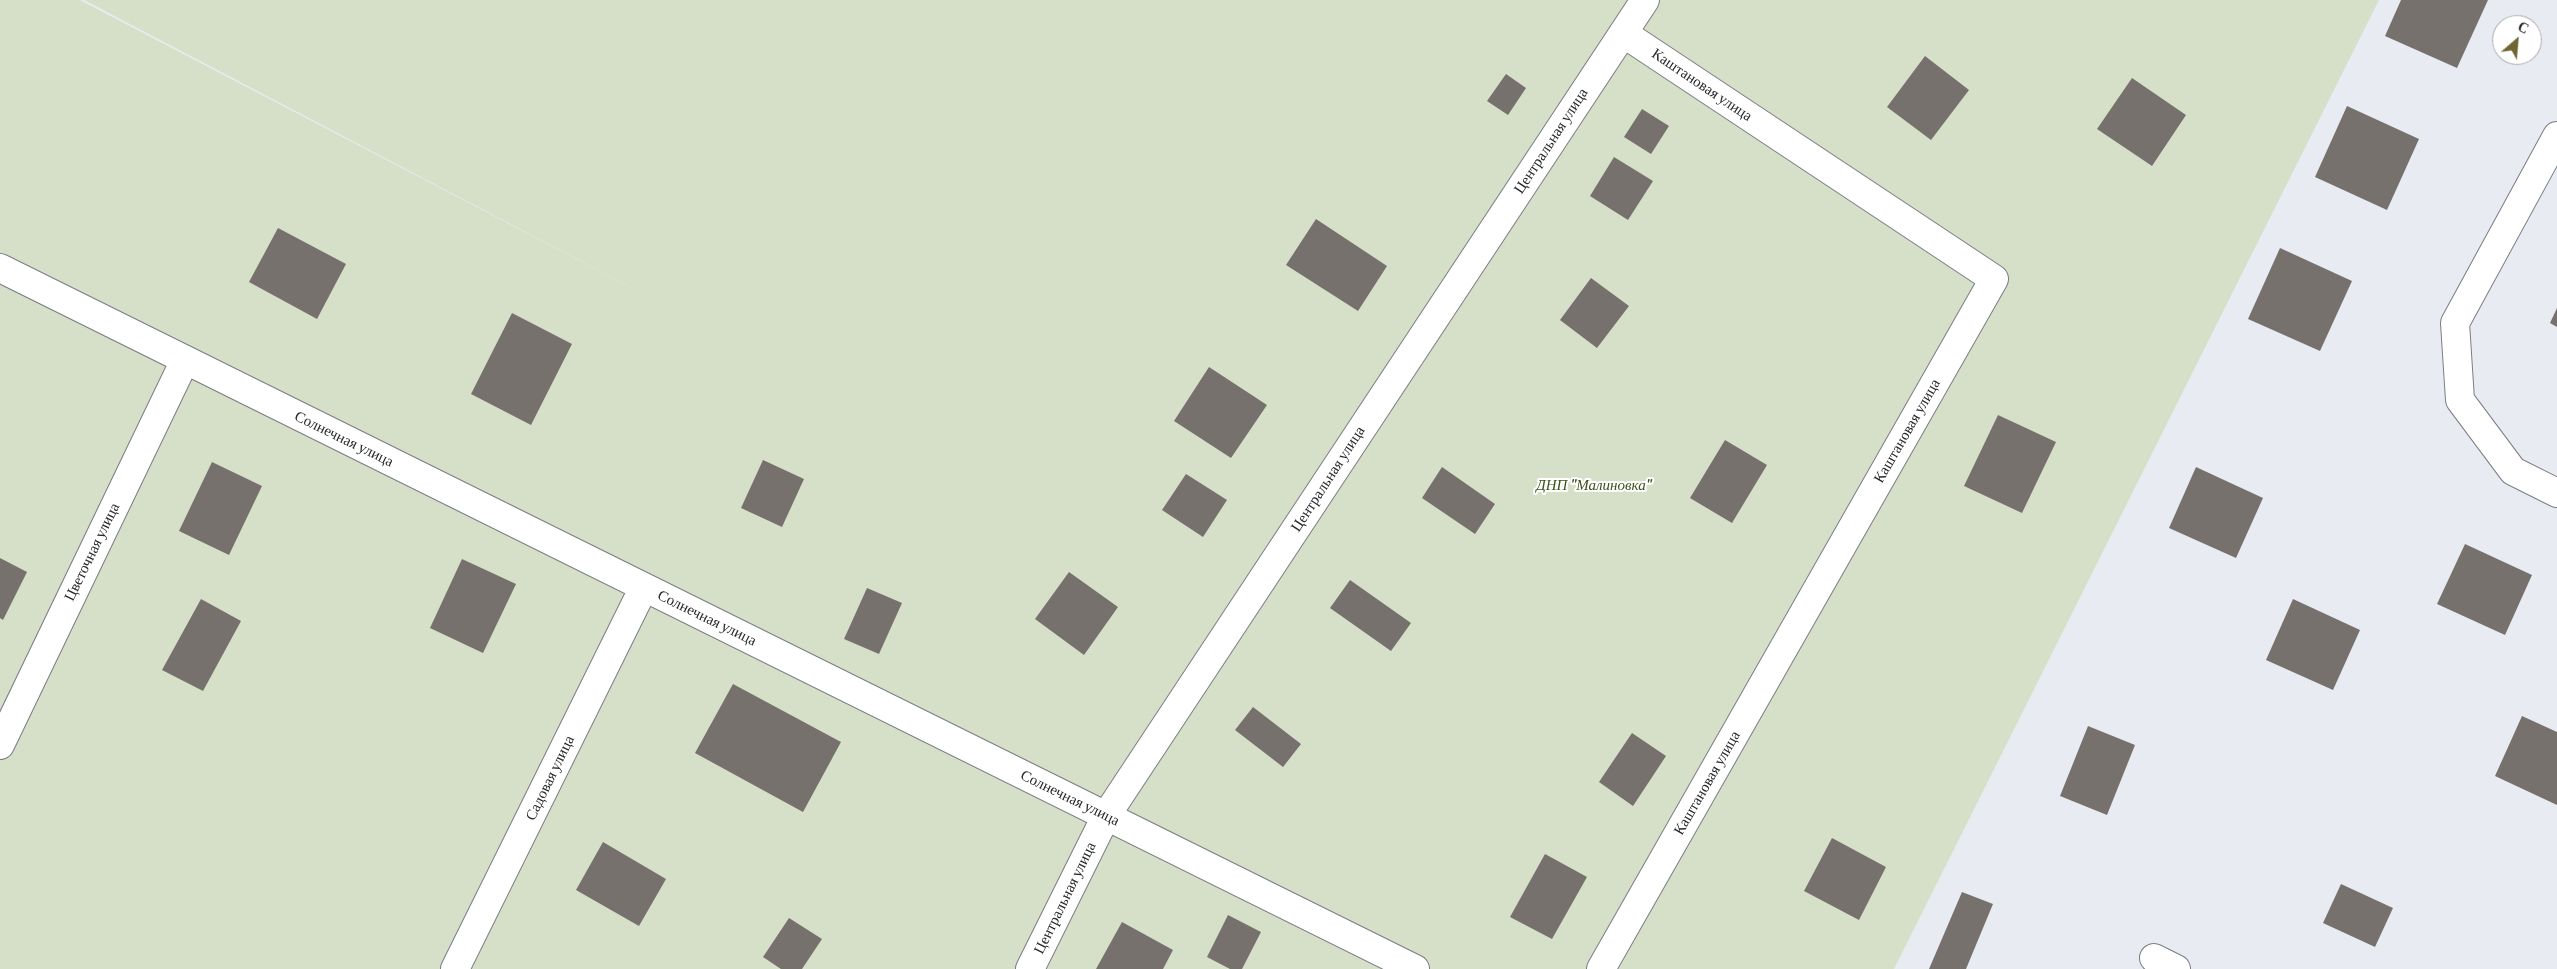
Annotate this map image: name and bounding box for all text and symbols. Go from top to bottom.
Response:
north arrow [2492,15,2542,65]
text: С [2515,18,2531,37]
street label: Каштановая улица [1648,45,1756,125]
street label: Центральная улица [1510,85,1592,197]
street label: Каштановая улица [1870,376,1944,486]
street label: Солнечная улица [291,407,397,471]
street label: Центральная улица [1287,423,1369,535]
park label: ДНП "Малиновка" [1536,476,1652,494]
street label: Цветочная улица [60,500,124,604]
street label: Солнечная улица [654,586,760,650]
street label: Каштановая улица [1670,728,1744,838]
street label: Садовая улица [522,733,578,823]
street label: Солнечная улица [1017,766,1123,830]
street label: Центральная улица [1030,839,1100,957]

